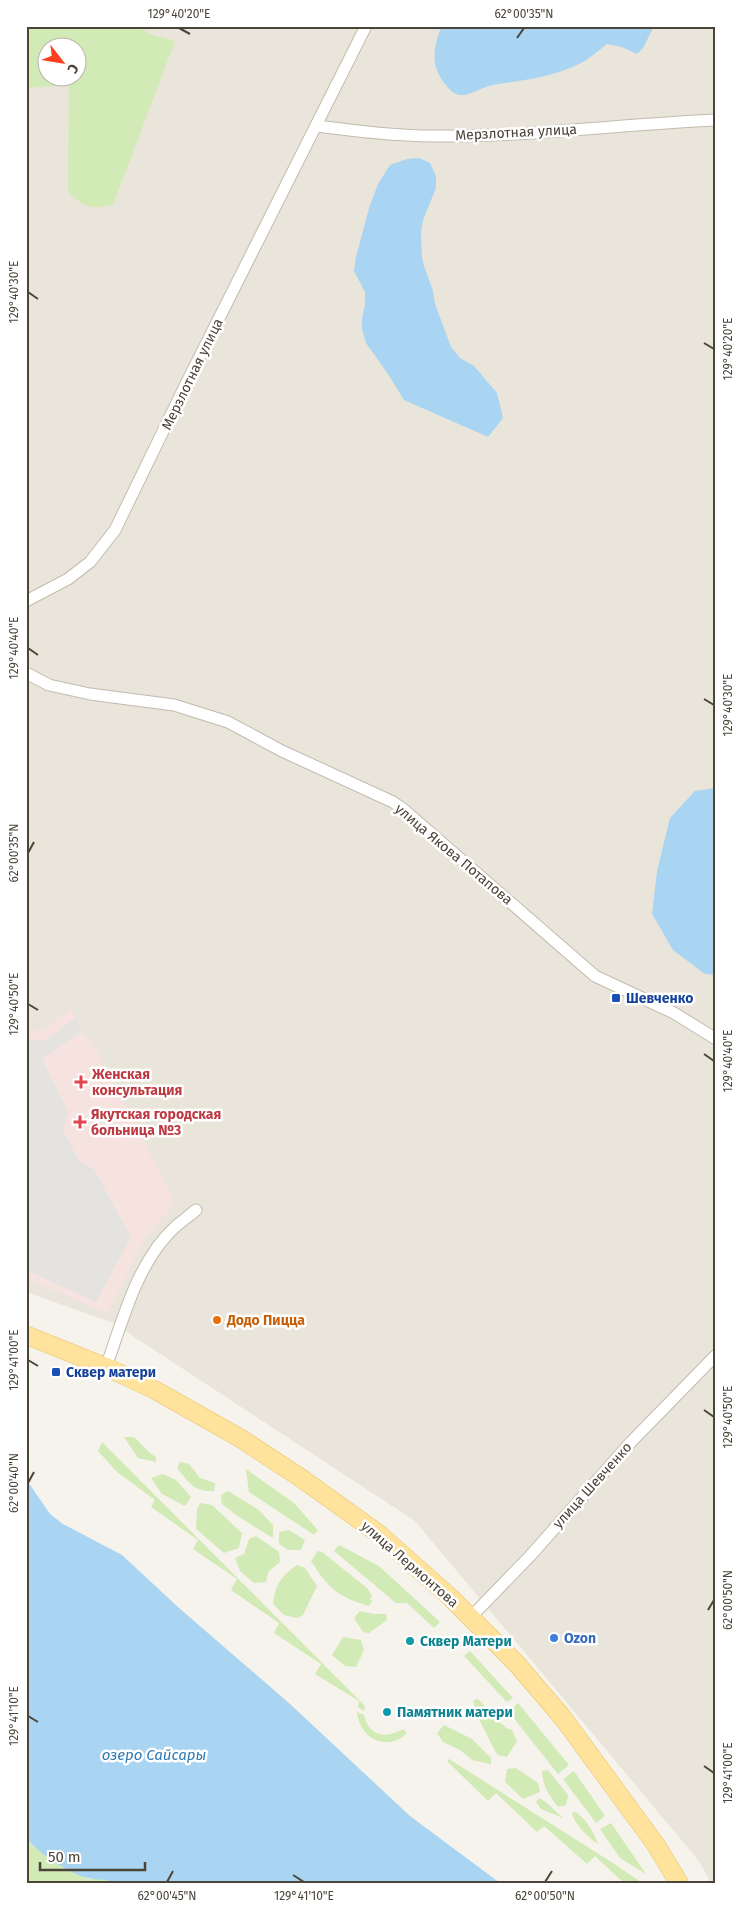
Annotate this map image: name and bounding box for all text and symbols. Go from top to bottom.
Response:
text: 129°40'20"E [148,7,210,21]
text: 62°00'35"N [495,7,554,21]
north arrow [38,38,88,88]
text: С [63,61,82,76]
street label: Мерзлотная улица [455,121,577,144]
text: 129°40'30"E [7,261,21,323]
street label: Мерзлотная улица [158,316,227,433]
text: 129°40'20"E [721,318,735,380]
text: 129°40'40"E [7,617,21,679]
text: 129°40'30"E [721,674,735,736]
street label: улица Якова Потапова [392,800,516,908]
text: 62°00'35"N [7,824,21,883]
text: 129°40'50"E [7,973,21,1035]
place label: Шевченко [626,990,693,1007]
marker: Шевченко [610,992,622,1004]
text: 129°40'40"E [721,1030,735,1092]
place label: Женская консультация [91,1066,182,1099]
marker: Женская консультация [74,1075,88,1089]
place label: Якутская городская больница №3 [91,1106,221,1139]
marker: Якутская городская больница №3 [73,1115,87,1129]
place label: Додо Пицца [226,1312,305,1329]
marker: Додо Пицца [211,1314,223,1326]
text: 129°41'00"E [7,1329,21,1391]
place label: Сквер матери [66,1364,156,1381]
marker: Сквер матери [50,1366,62,1378]
text: 129°40'50"E [721,1386,735,1448]
street label: улица Шевченко [549,1439,635,1532]
text: 62°00'40"N [7,1453,21,1513]
street label: улица Лермонтова [358,1518,462,1611]
text: 62°00'50"N [721,1570,735,1630]
place label: Ozon [564,1630,596,1647]
marker: Ozon [548,1632,560,1644]
place label: Сквер Матери [420,1633,512,1650]
marker: Сквер Матери [404,1635,416,1647]
text: 129°41'10"E [7,1686,21,1746]
place label: Памятник матери [397,1704,513,1721]
marker: Памятник матери [381,1706,393,1718]
text: 129°41'00"E [721,1742,735,1804]
water label: озеро Сайсары [102,1746,206,1764]
scale bar [40,1839,145,1871]
text: 50 m [48,1848,81,1866]
text: 62°00'45"N [138,1889,196,1903]
text: 129°41'10"E [274,1889,334,1903]
text: 62°00'50"N [515,1889,575,1903]

